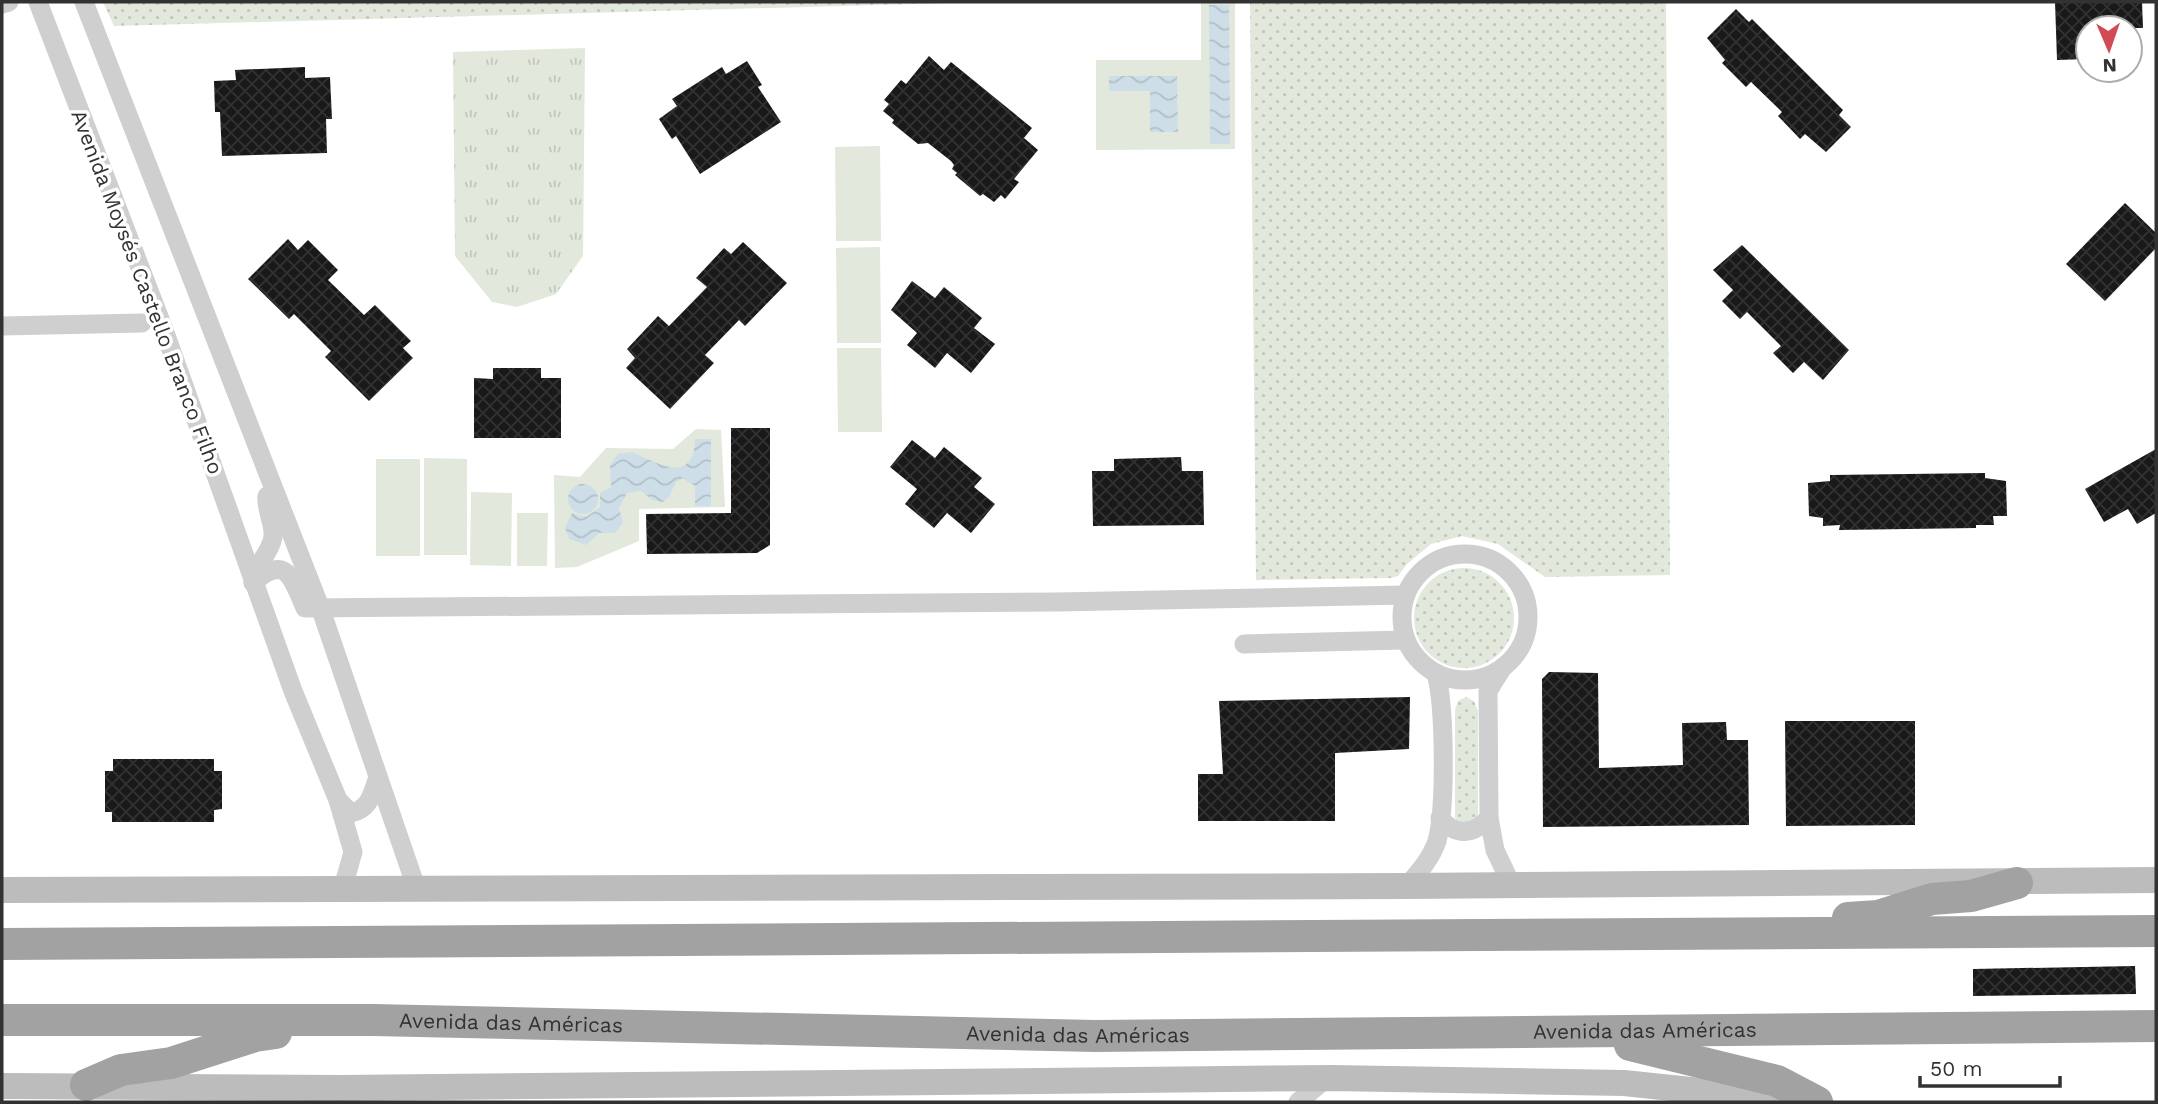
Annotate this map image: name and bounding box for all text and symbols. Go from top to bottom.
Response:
north arrow [2074,14,2144,84]
text: N [2102,54,2117,77]
street label: Avenida Moysés Castello Branco Filho [66,106,229,478]
street label: Avenida das Américas [399,1008,623,1038]
street label: Avenida das Américas [1533,1017,1757,1044]
street label: Avenida das Américas [966,1020,1190,1048]
scale bar [1920,1044,2060,1088]
text: 50 m [1930,1056,1982,1081]

